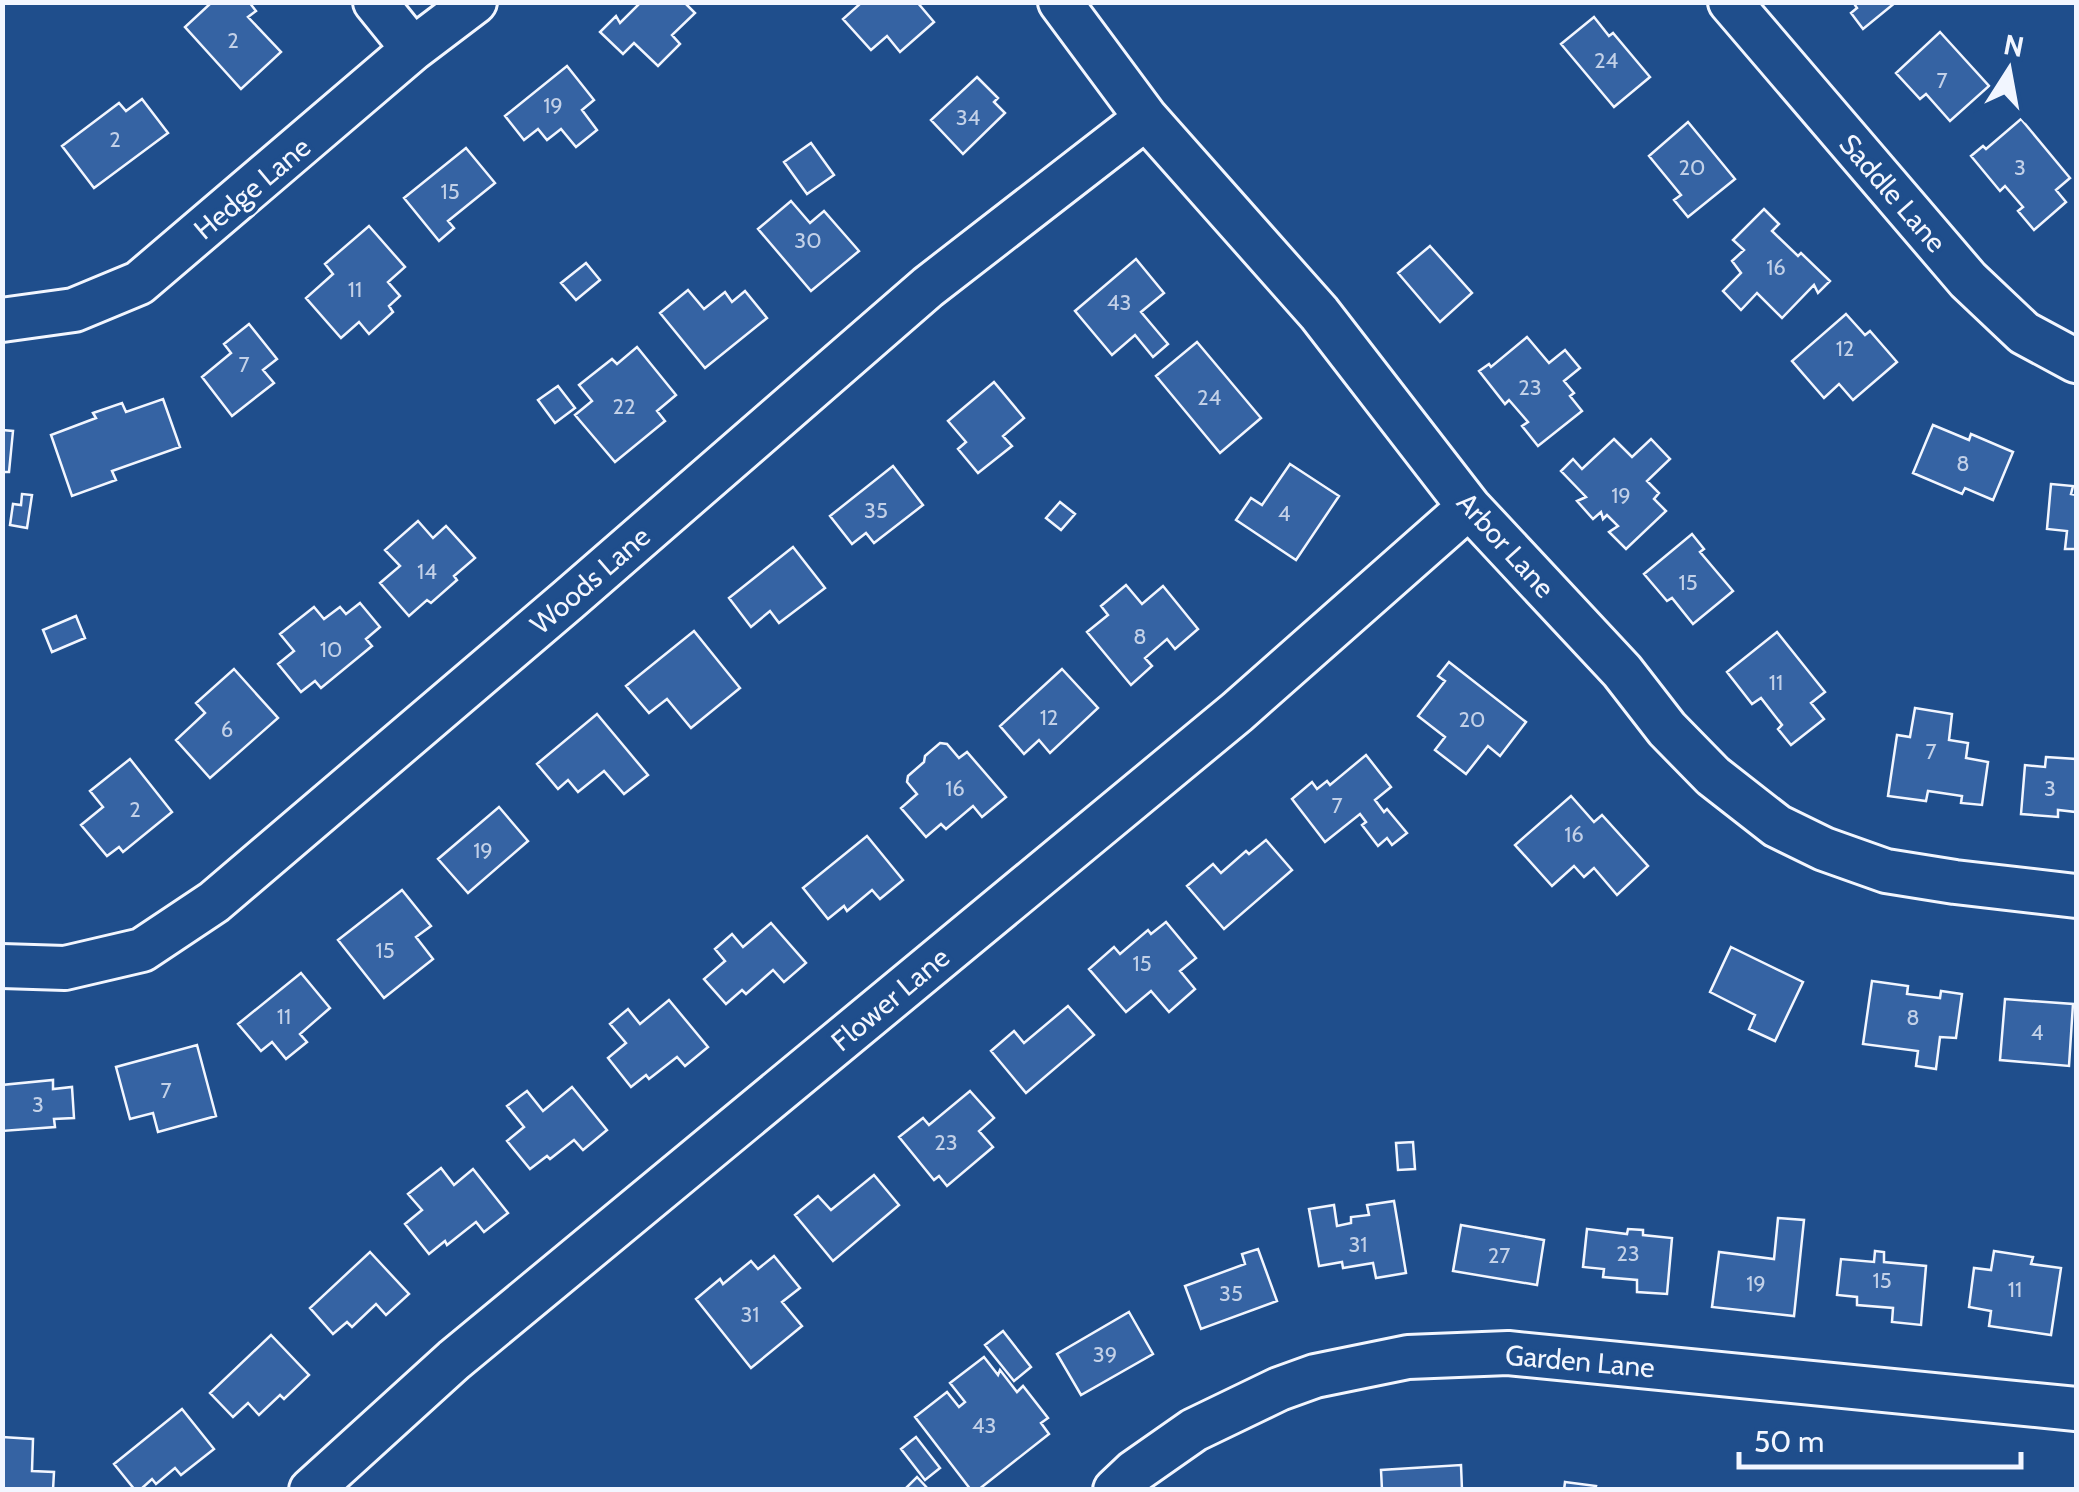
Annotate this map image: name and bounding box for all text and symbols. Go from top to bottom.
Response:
north arrow [1959,20,2059,120]
house number: 2 [227,27,239,54]
text: N [2001,27,2027,64]
house number: 24 [1594,47,1618,74]
house number: 7 [1936,67,1948,94]
house number: 19 [543,92,563,119]
house number: 34 [956,104,981,131]
house number: 2 [109,126,121,153]
street label: Saddle Lane [1832,127,1954,259]
street label: Hedge Lane [187,130,317,246]
house number: 20 [1679,154,1705,181]
house number: 3 [2014,154,2026,181]
house number: 15 [440,178,460,205]
house number: 30 [794,227,822,254]
house number: 16 [1766,254,1786,281]
house number: 11 [348,276,362,303]
house number: 43 [1107,289,1131,316]
house number: 12 [1836,335,1854,362]
house number: 7 [238,351,250,378]
house number: 23 [1518,374,1542,401]
house number: 24 [1197,384,1221,411]
house number: 22 [612,393,636,420]
house number: 8 [1956,450,1970,477]
house number: 19 [1611,482,1631,509]
street label: Arbor Lane [1450,485,1562,605]
house number: 35 [864,497,888,524]
house number: 4 [1278,500,1291,527]
street label: Woods Lane [523,519,657,641]
house number: 14 [417,558,437,585]
house number: 15 [1678,569,1698,596]
house number: 8 [1133,623,1147,650]
house number: 10 [320,636,342,663]
house number: 11 [1769,669,1783,696]
house number: 12 [1040,704,1058,731]
house number: 20 [1459,706,1485,733]
house number: 6 [221,716,233,743]
house number: 7 [1925,738,1937,765]
house number: 16 [945,775,965,802]
house number: 3 [2044,775,2056,802]
house number: 7 [1331,792,1343,819]
house number: 2 [129,796,141,823]
house number: 16 [1564,821,1584,848]
house number: 19 [473,837,493,864]
house number: 15 [375,937,395,964]
street label: Flower Lane [824,940,956,1058]
house number: 15 [1132,950,1152,977]
house number: 11 [277,1003,291,1030]
house number: 8 [1906,1004,1920,1031]
house number: 4 [2031,1019,2044,1046]
house number: 7 [160,1077,172,1104]
house number: 3 [32,1091,44,1118]
house number: 23 [934,1129,958,1156]
house number: 31 [1348,1231,1368,1258]
house number: 23 [1616,1240,1640,1267]
house number: 27 [1488,1242,1510,1269]
house number: 15 [1872,1267,1892,1294]
house number: 19 [1746,1270,1766,1297]
house number: 11 [2008,1276,2022,1303]
house number: 35 [1219,1280,1243,1307]
house number: 31 [740,1301,760,1328]
street label: Garden Lane [1504,1338,1656,1384]
house number: 39 [1093,1341,1117,1368]
scale bar [1739,1407,2022,1469]
house number: 43 [972,1412,996,1439]
text: 50 m [1754,1423,1824,1460]

